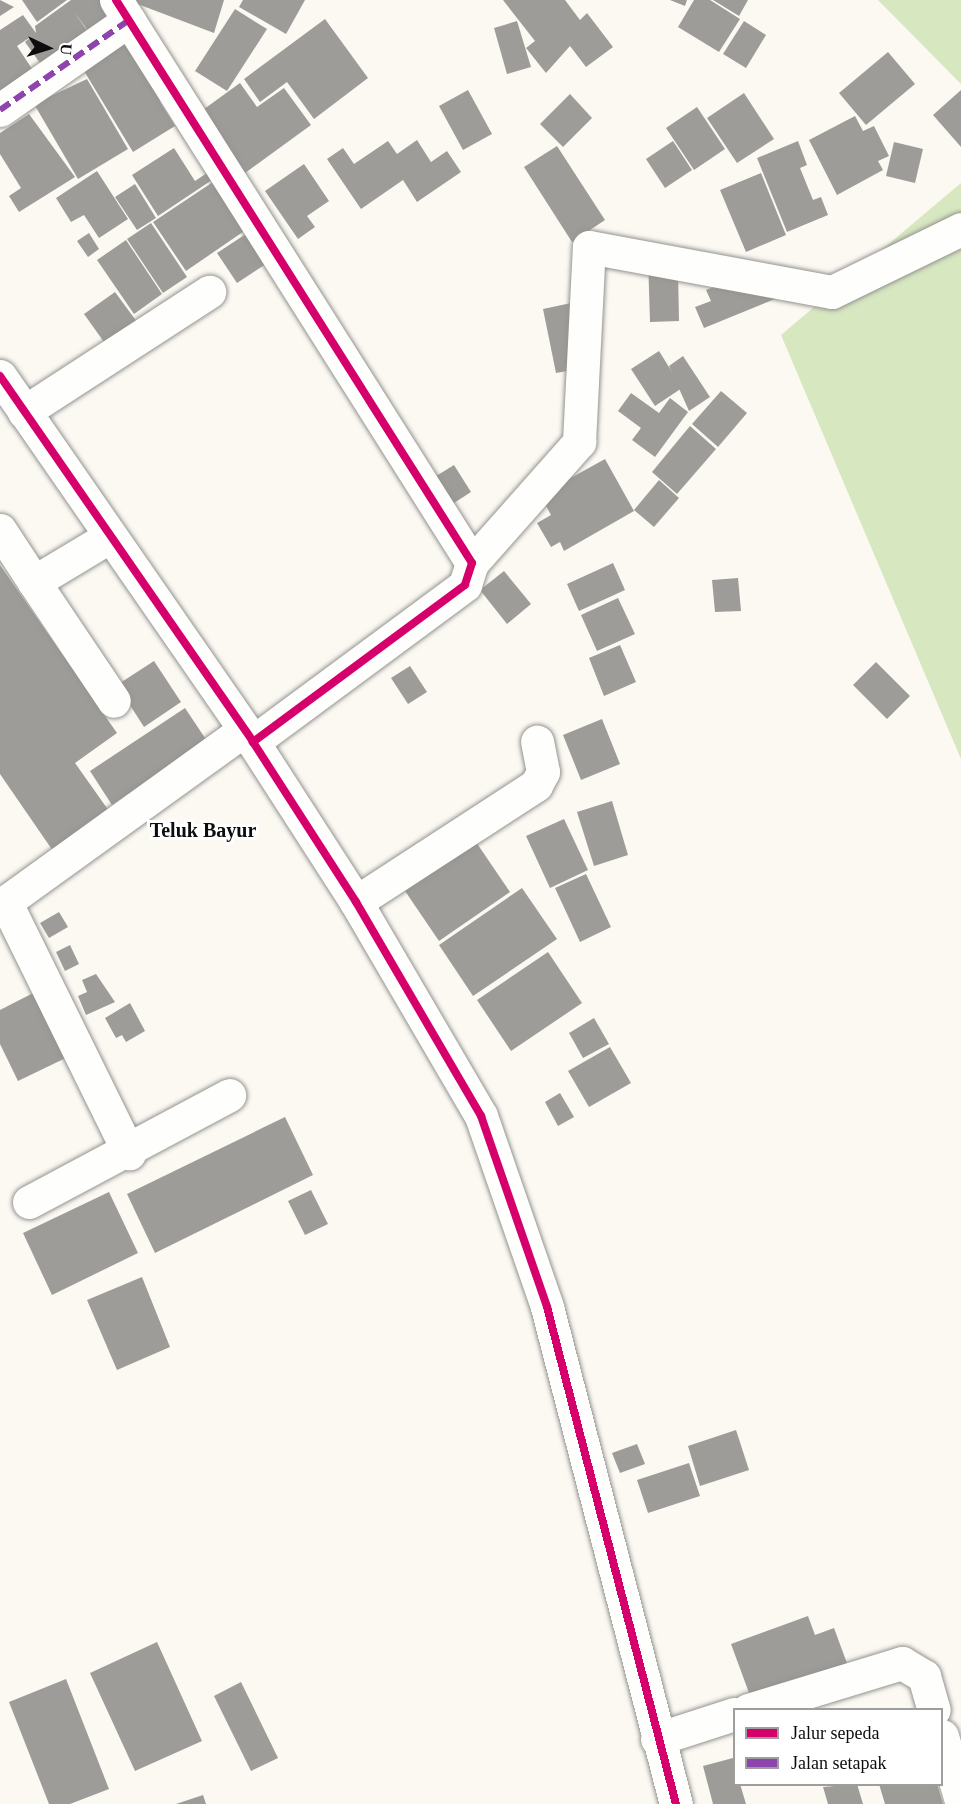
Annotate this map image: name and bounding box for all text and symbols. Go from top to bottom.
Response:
north arrow [18,18,78,78]
text: U [58,43,75,56]
district label: Teluk Bayur [150,818,256,842]
legend [733,1708,943,1786]
text: Jalur sepeda [791,1723,879,1743]
text: Jalan setapak [791,1753,886,1773]

